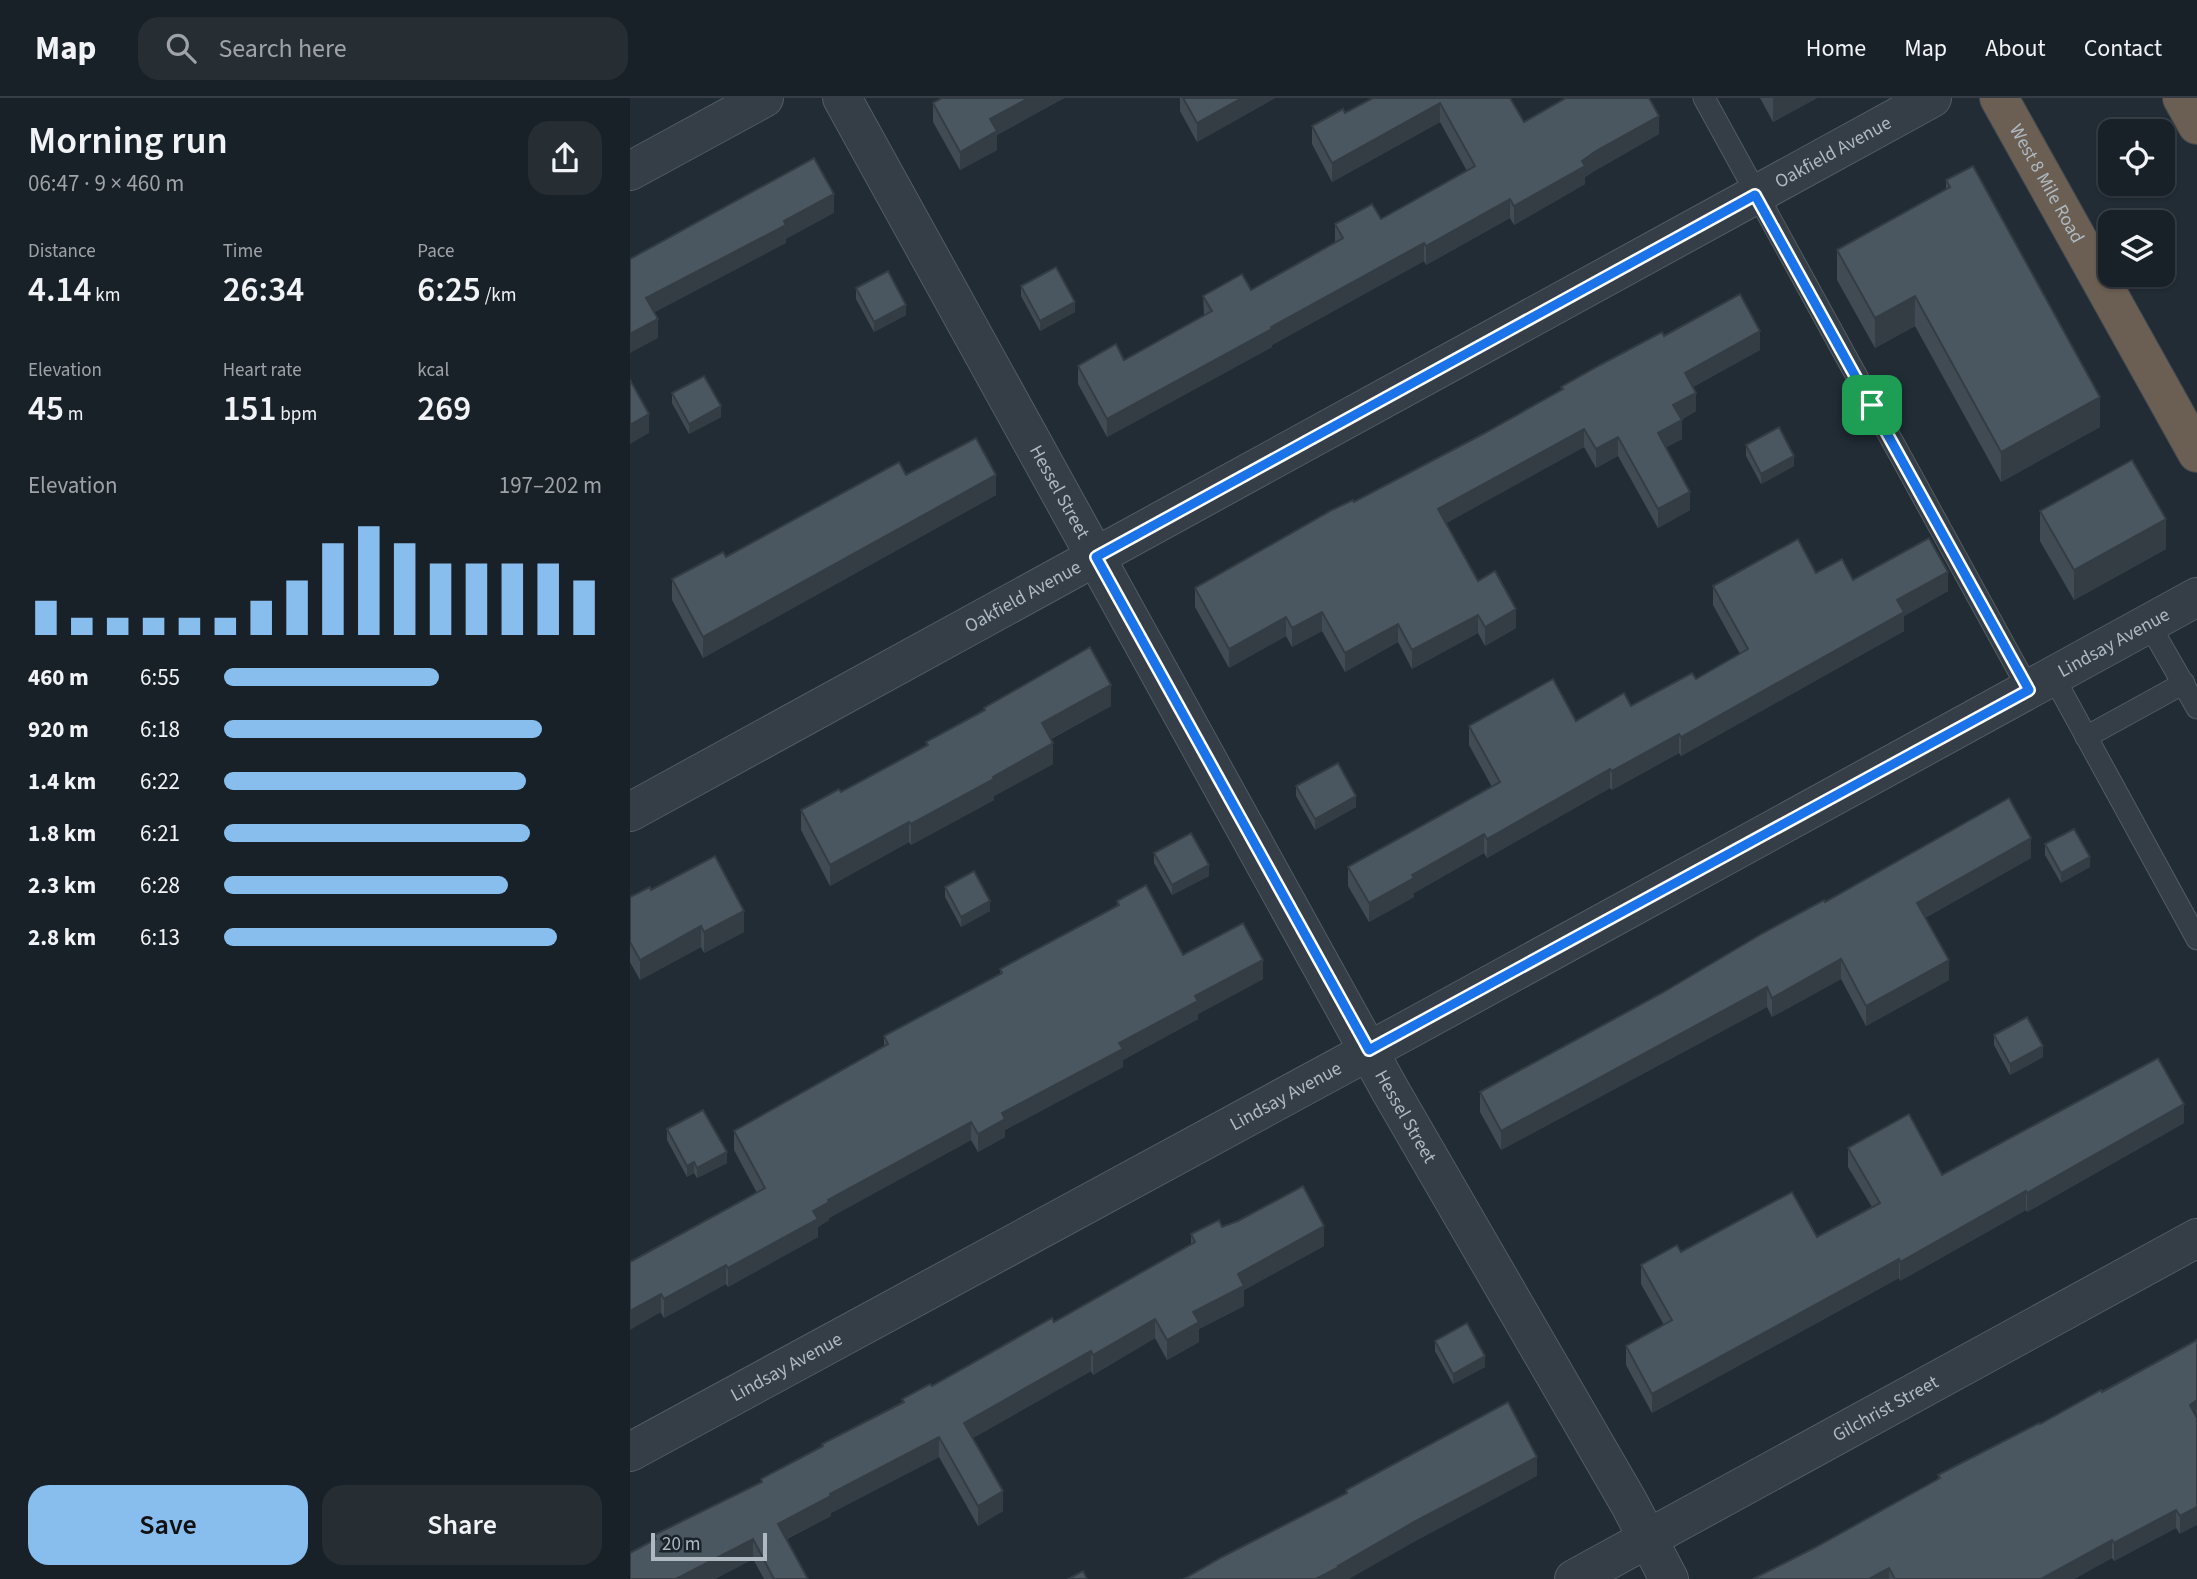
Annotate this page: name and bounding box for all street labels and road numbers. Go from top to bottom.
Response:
street label: Oakfield Avenue [1770,109,1896,195]
street label: West 8 Mile Road [2003,119,2091,248]
street label: Hessel Street [1023,440,1097,544]
street label: Oakfield Avenue [960,554,1086,639]
street label: Lindsay Avenue [2053,601,2174,684]
street label: Lindsay Avenue [1225,1055,1346,1138]
street label: Hessel Street [1368,1065,1443,1169]
street label: Lindsay Avenue [726,1326,847,1408]
street label: Gilchrist Street [1828,1368,1944,1449]

